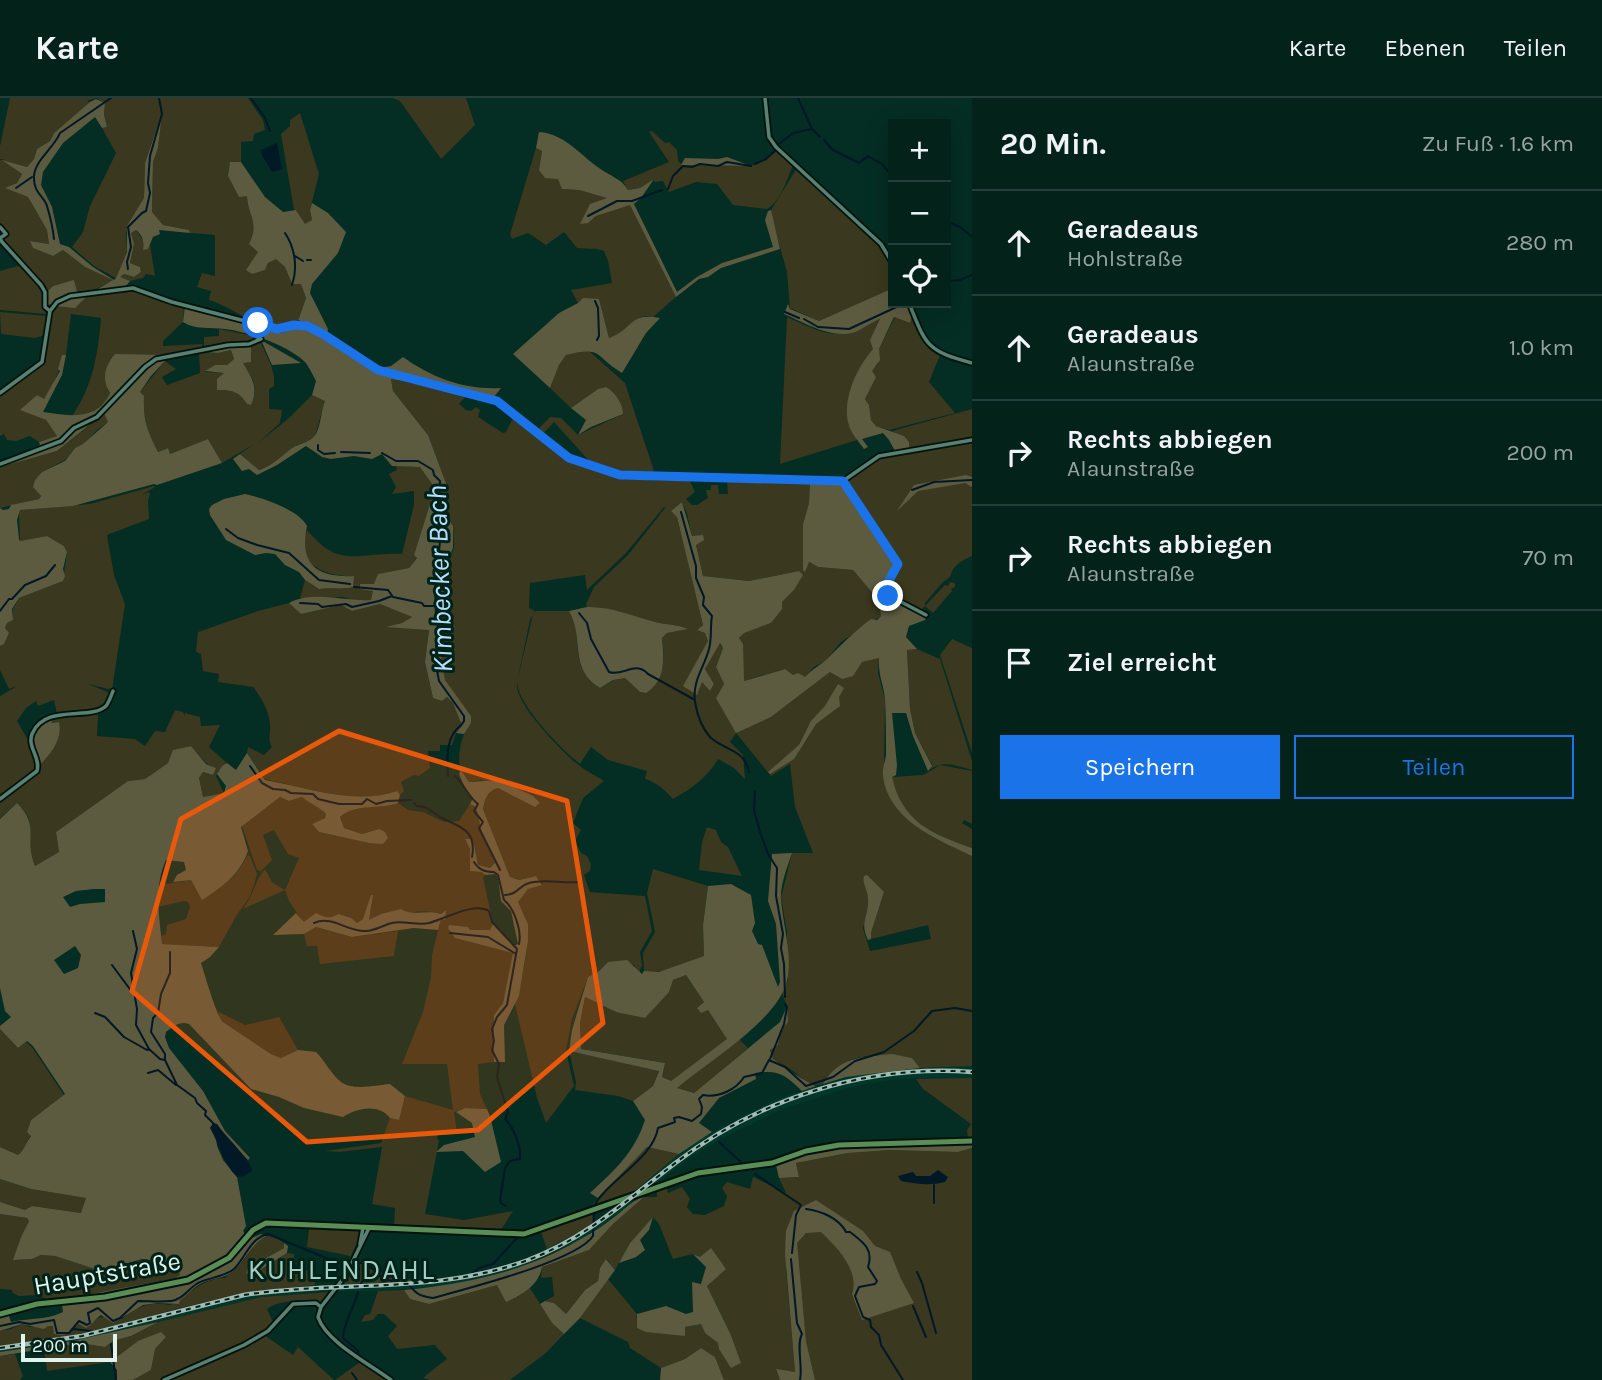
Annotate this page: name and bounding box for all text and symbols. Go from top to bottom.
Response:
text: Karte [35,29,119,67]
text: Karte [1289,34,1346,62]
text: Ebenen [1384,34,1466,62]
text: Teilen [1504,34,1567,62]
map controls [888,119,951,308]
button: + [888,119,951,182]
text: 20 Min. [1000,126,1106,162]
text: Zu Fuß · 1.6 km [1422,130,1574,157]
button: − [888,182,951,245]
text: Geradeaus [1067,214,1199,245]
icon: ahead [1000,224,1038,262]
text: 280 m [1506,229,1574,256]
button: locate [888,245,951,308]
text: Hohlstraße [1067,245,1183,272]
route start [242,307,273,338]
text: Geradeaus [1067,319,1199,350]
icon: ahead [1000,329,1038,367]
text: 1.0 km [1509,334,1574,361]
text: Alaunstraße [1067,350,1195,377]
text: Rechts abbiegen [1067,424,1273,455]
icon: right [1000,434,1038,472]
text: 200 m [1506,439,1574,466]
text: Alaunstraße [1067,455,1195,482]
water label: Kimbecker Bach [420,485,459,673]
text: Rechts abbiegen [1067,529,1273,560]
icon: right [1000,539,1038,577]
text: 70 m [1523,544,1574,571]
text: Alaunstraße [1067,560,1195,587]
route end [872,580,903,611]
icon: arrive [1000,644,1038,682]
text: Ziel erreicht [1067,647,1217,678]
button: Speichern [1000,735,1280,799]
button: Teilen [1294,735,1574,799]
street label: Hauptstraße [31,1245,183,1302]
district label: KUHLENDAHL [248,1253,436,1286]
scale bar [21,1331,117,1363]
text: 200 m [32,1335,88,1357]

